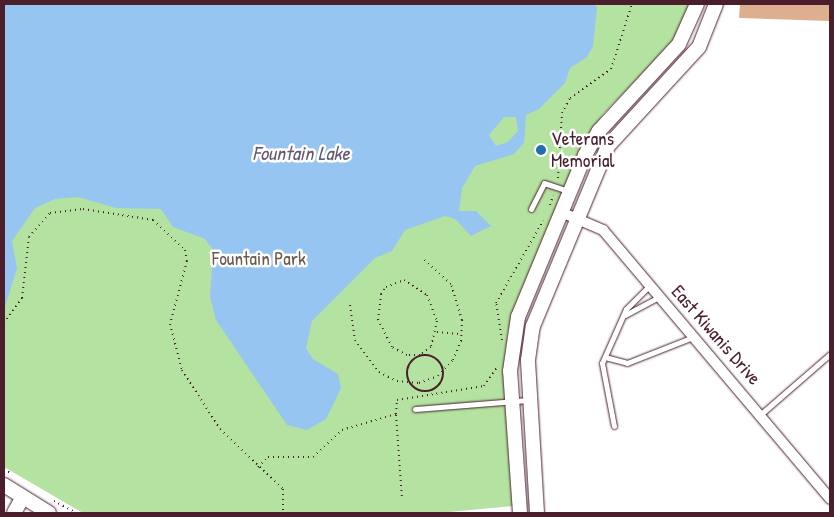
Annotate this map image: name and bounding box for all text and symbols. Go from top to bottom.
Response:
place label: Veterans Memorial [551,128,615,172]
water label: Fountain Lake [253,140,349,164]
marker: Veterans Memorial [535,144,547,156]
park label: Fountain Park [212,248,306,270]
street label: East Kiwanis Drive [666,280,766,390]

